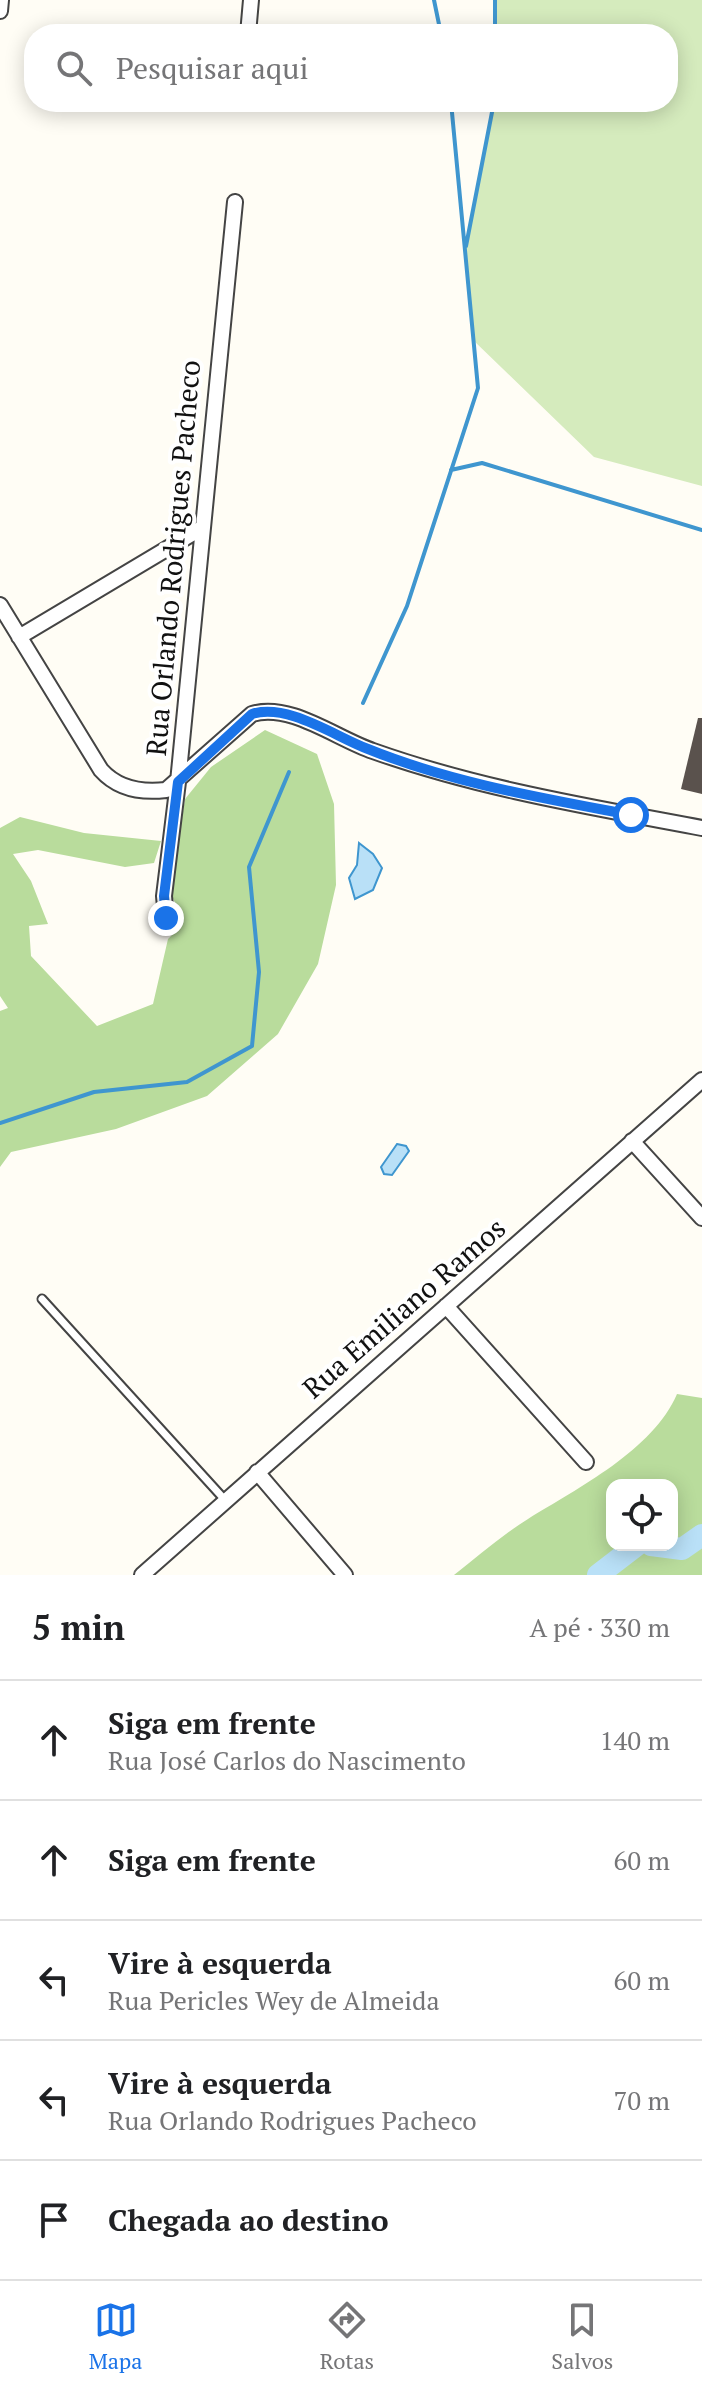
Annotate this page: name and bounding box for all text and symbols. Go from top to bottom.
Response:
search box [24,24,678,112]
icon: search [52,46,96,90]
text: Pesquisar aqui [116,48,309,88]
street label: Rua Orlando Rodrigues Pacheco [137,359,208,757]
route start [613,797,649,833]
route end [148,900,184,936]
street label: Rua Emiliano Ramos [294,1209,513,1406]
map controls [606,1479,678,1551]
button: locate [606,1479,678,1551]
text: 5 min [32,1605,125,1650]
text: A pé · 330 m [529,1610,670,1644]
text: Siga em frente [108,1703,316,1743]
icon: ahead [32,1718,76,1762]
text: 140 m [600,1723,670,1757]
text: Rua José Carlos do Nascimento [108,1743,466,1777]
icon: ahead [32,1838,76,1882]
text: Siga em frente [108,1840,316,1880]
text: 60 m [614,1843,670,1877]
text: Vire à esquerda [108,1943,332,1983]
icon: left [32,1958,76,2002]
text: 60 m [614,1963,670,1997]
text: Rua Pericles Wey de Almeida [108,1983,440,2017]
text: Vire à esquerda [108,2063,332,2103]
icon: left [32,2078,76,2122]
text: 70 m [614,2083,670,2117]
text: Rua Orlando Rodrigues Pacheco [108,2103,477,2137]
icon: arrive [32,2198,76,2242]
text: Chegada ao destino [108,2200,389,2240]
tab: Mapa [89,2298,142,2375]
tab: Rotas [320,2298,374,2375]
tab: Salvos [551,2298,613,2375]

